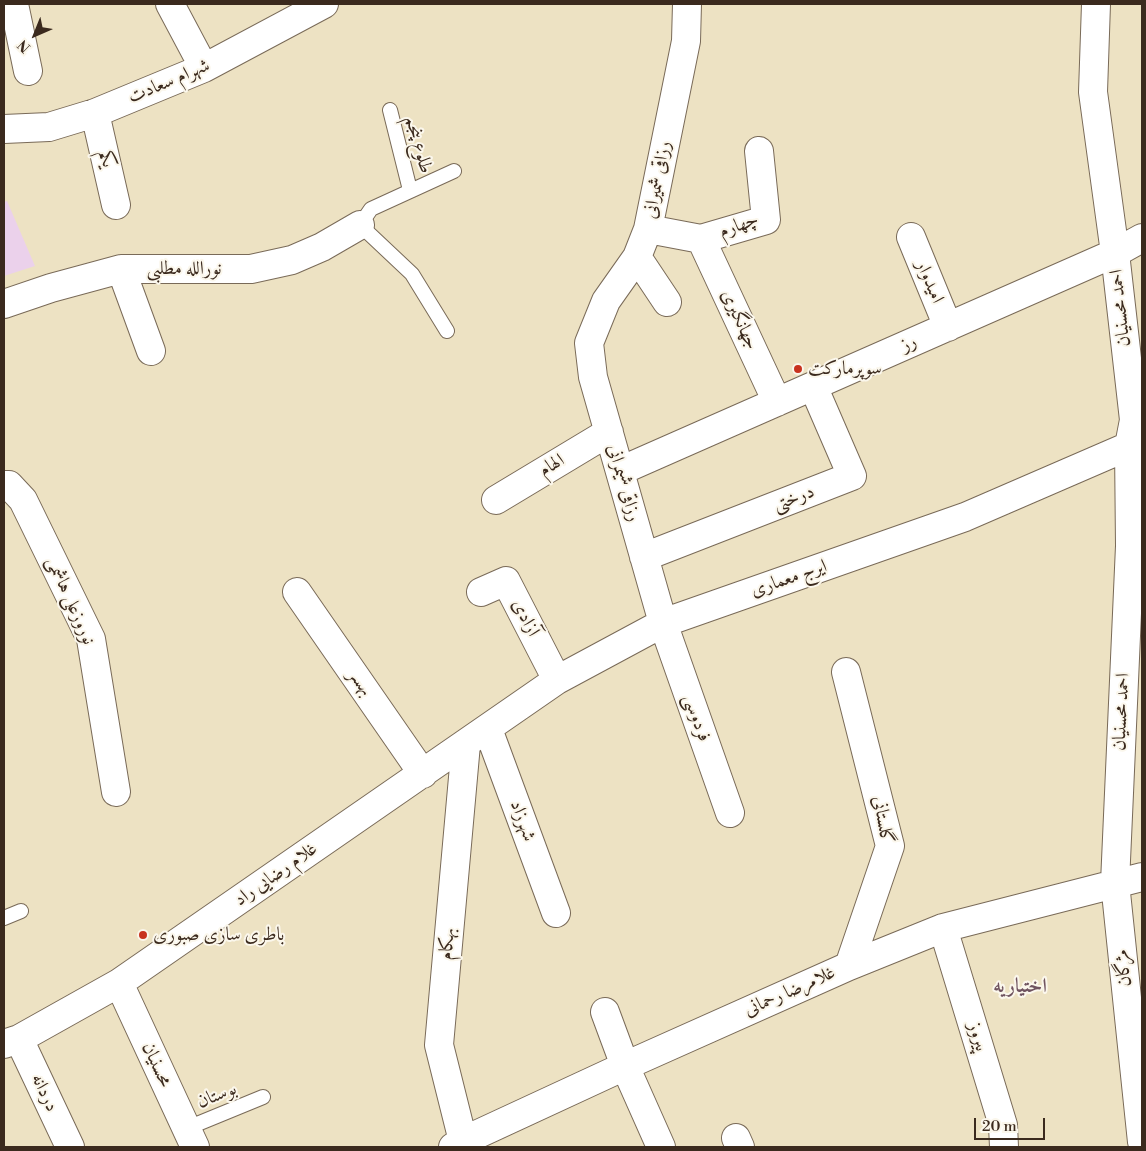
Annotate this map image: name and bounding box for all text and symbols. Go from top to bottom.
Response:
north arrow [10,10,60,60]
text: N [14,35,35,56]
street label: شهرام سعادت [125,55,213,109]
street label: طلوع پنجم [399,114,437,176]
street label: رزاقی شمیرانی [639,139,677,221]
street label: یکم [93,148,119,170]
street label: چهارم [716,208,762,244]
street label: امیدوار [910,257,948,307]
street label: نورالله مطلبی [146,258,222,280]
street label: احمد محسنیان [1106,268,1136,348]
street label: جهانگیری [715,286,763,354]
street label: رز [897,331,921,357]
place label: سوپرمارکت [808,358,882,380]
marker: سوپرمارکت [792,363,804,375]
street label: رزاقی شیمرانی [601,442,645,524]
street label: الهام [535,450,569,482]
street label: درختی [770,481,818,517]
street label: نوروزعلی هاشمی [40,553,100,649]
street label: ایرج معماری [748,555,830,603]
street label: آزادی [506,595,544,641]
street label: بهسر [343,665,377,701]
street label: احمد محسنیان [1109,673,1135,751]
street label: فردوسی [677,691,715,745]
street label: گلستانی [867,794,897,846]
street label: شهرزاد [504,797,540,845]
street label: غلام رضایی راد [230,838,322,912]
place label: باطری سازی صبوری [153,924,284,946]
street label: بهکام [435,927,461,961]
marker: باطری سازی صبوری [137,929,149,941]
street label: مژگان [1111,948,1137,988]
street label: غلامرضا رحمانی [741,962,839,1022]
district label: اختیاریه [993,975,1047,999]
street label: پیروز [962,1020,992,1054]
street label: محسنیان [136,1039,176,1091]
street label: دردانه [25,1070,63,1116]
street label: بوستان [194,1078,240,1114]
scale bar [976,1108,1047,1140]
text: 20 m [982,1117,1017,1136]

